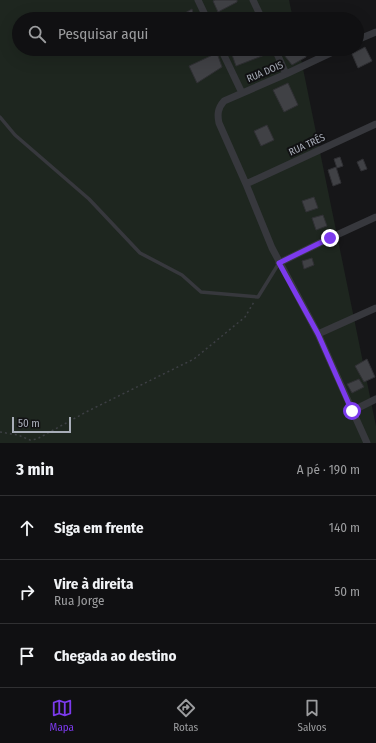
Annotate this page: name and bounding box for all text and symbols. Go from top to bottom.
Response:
search box [12,12,364,56]
icon: search [26,23,48,45]
text: Pesquisar aqui [58,25,148,43]
street label: RUA DOIS [245,59,285,85]
street label: RUA TRÊS [287,131,327,159]
route end [321,229,339,247]
route start [343,402,361,420]
scale bar [12,415,71,434]
text: 50 m [18,417,40,430]
text: 3 min [16,459,54,480]
text: A pé · 190 m [297,462,360,477]
icon: ahead [16,517,38,539]
text: Siga em frente [54,519,144,537]
text: 140 m [329,520,360,535]
text: Vire à direita [54,575,133,593]
icon: right [16,581,38,603]
text: 50 m [334,584,360,599]
text: Rua Jorge [54,593,104,608]
icon: arrive [16,645,38,667]
text: Chegada ao destino [54,647,176,665]
tab: Mapa [50,697,74,734]
tab: Rotas [173,697,198,734]
tab: Salvos [298,697,326,734]

